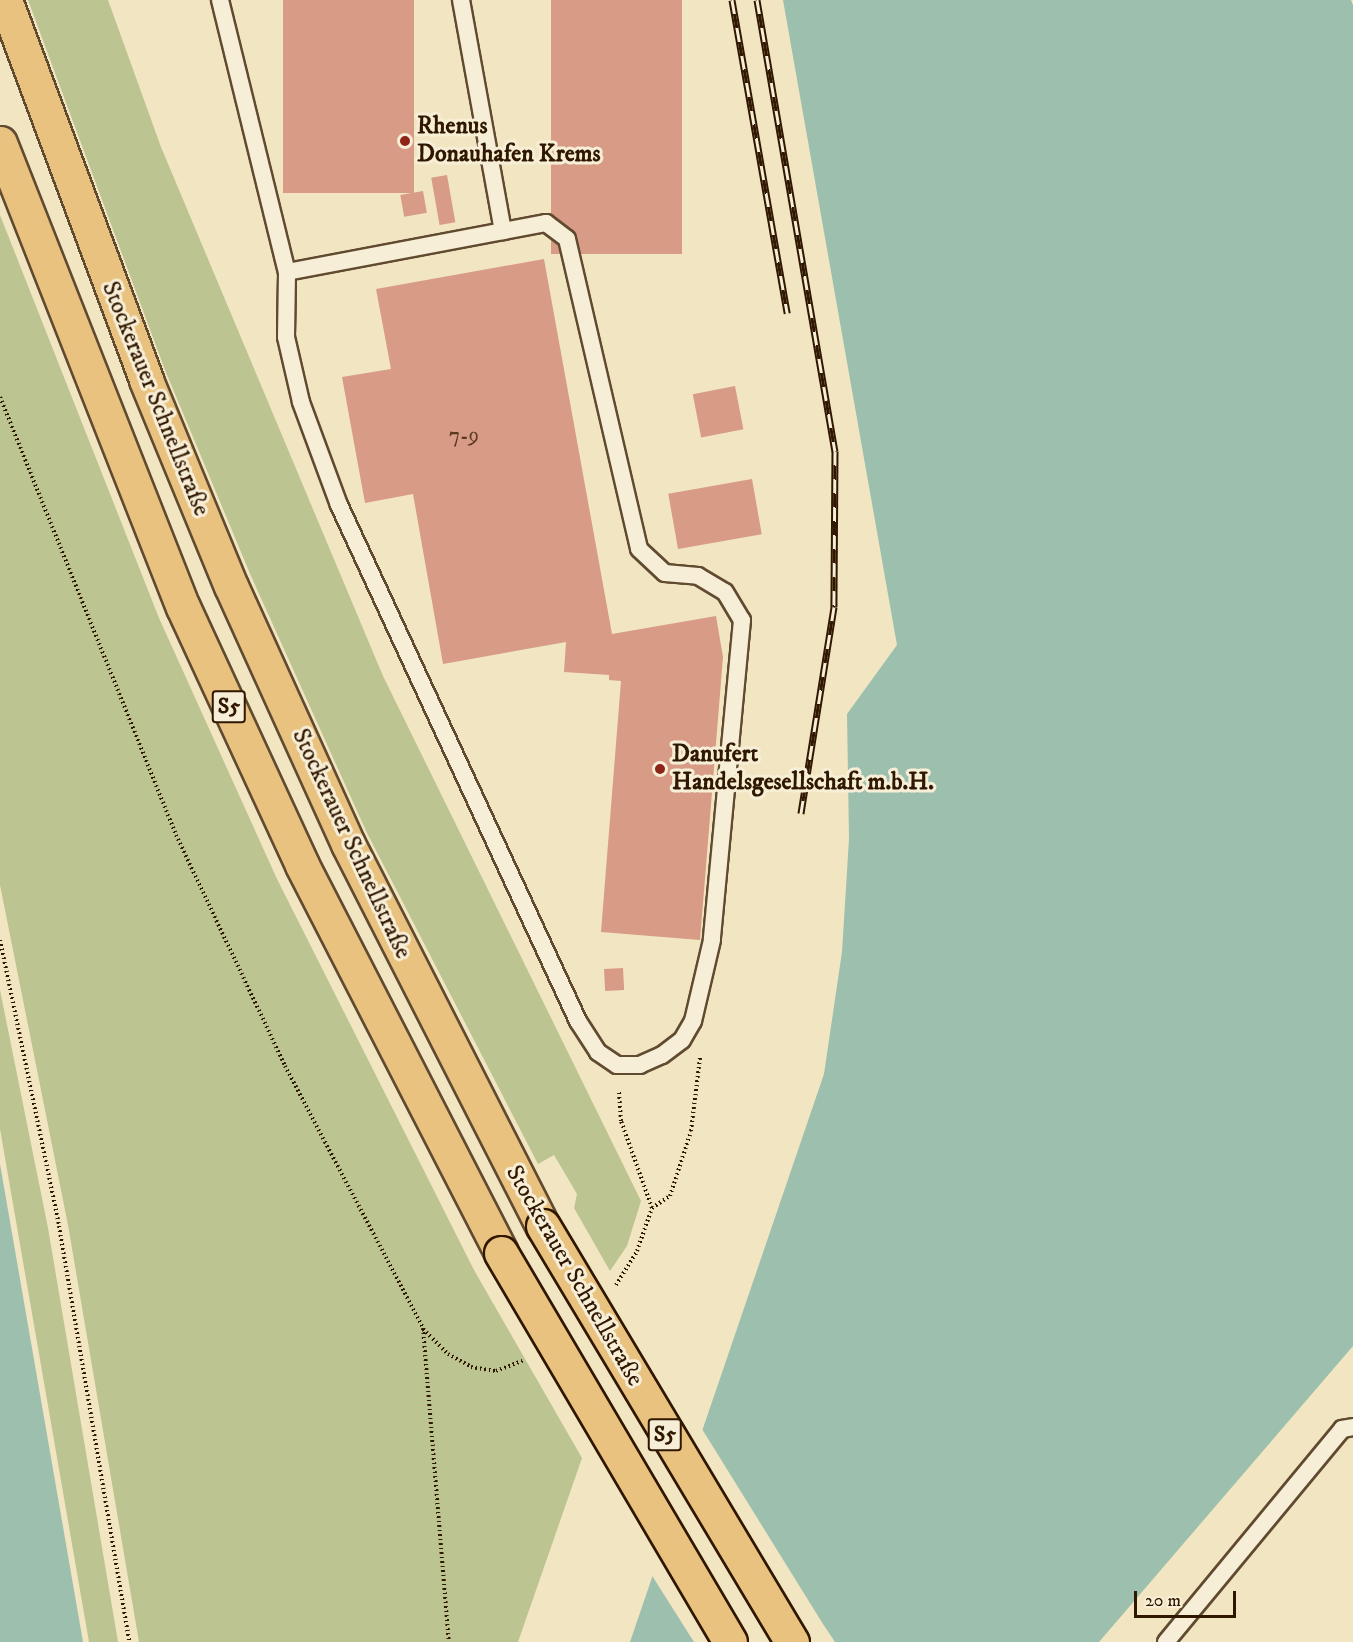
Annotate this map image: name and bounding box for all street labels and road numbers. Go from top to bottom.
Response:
street label: Stockerauer Schnellstraße [95,278,215,520]
road number: S5 [211,688,247,726]
street label: Stockerauer Schnellstraße [285,725,417,963]
street label: Stockerauer Schnellstraße [499,1160,649,1392]
road number: S5 [647,1416,683,1454]

